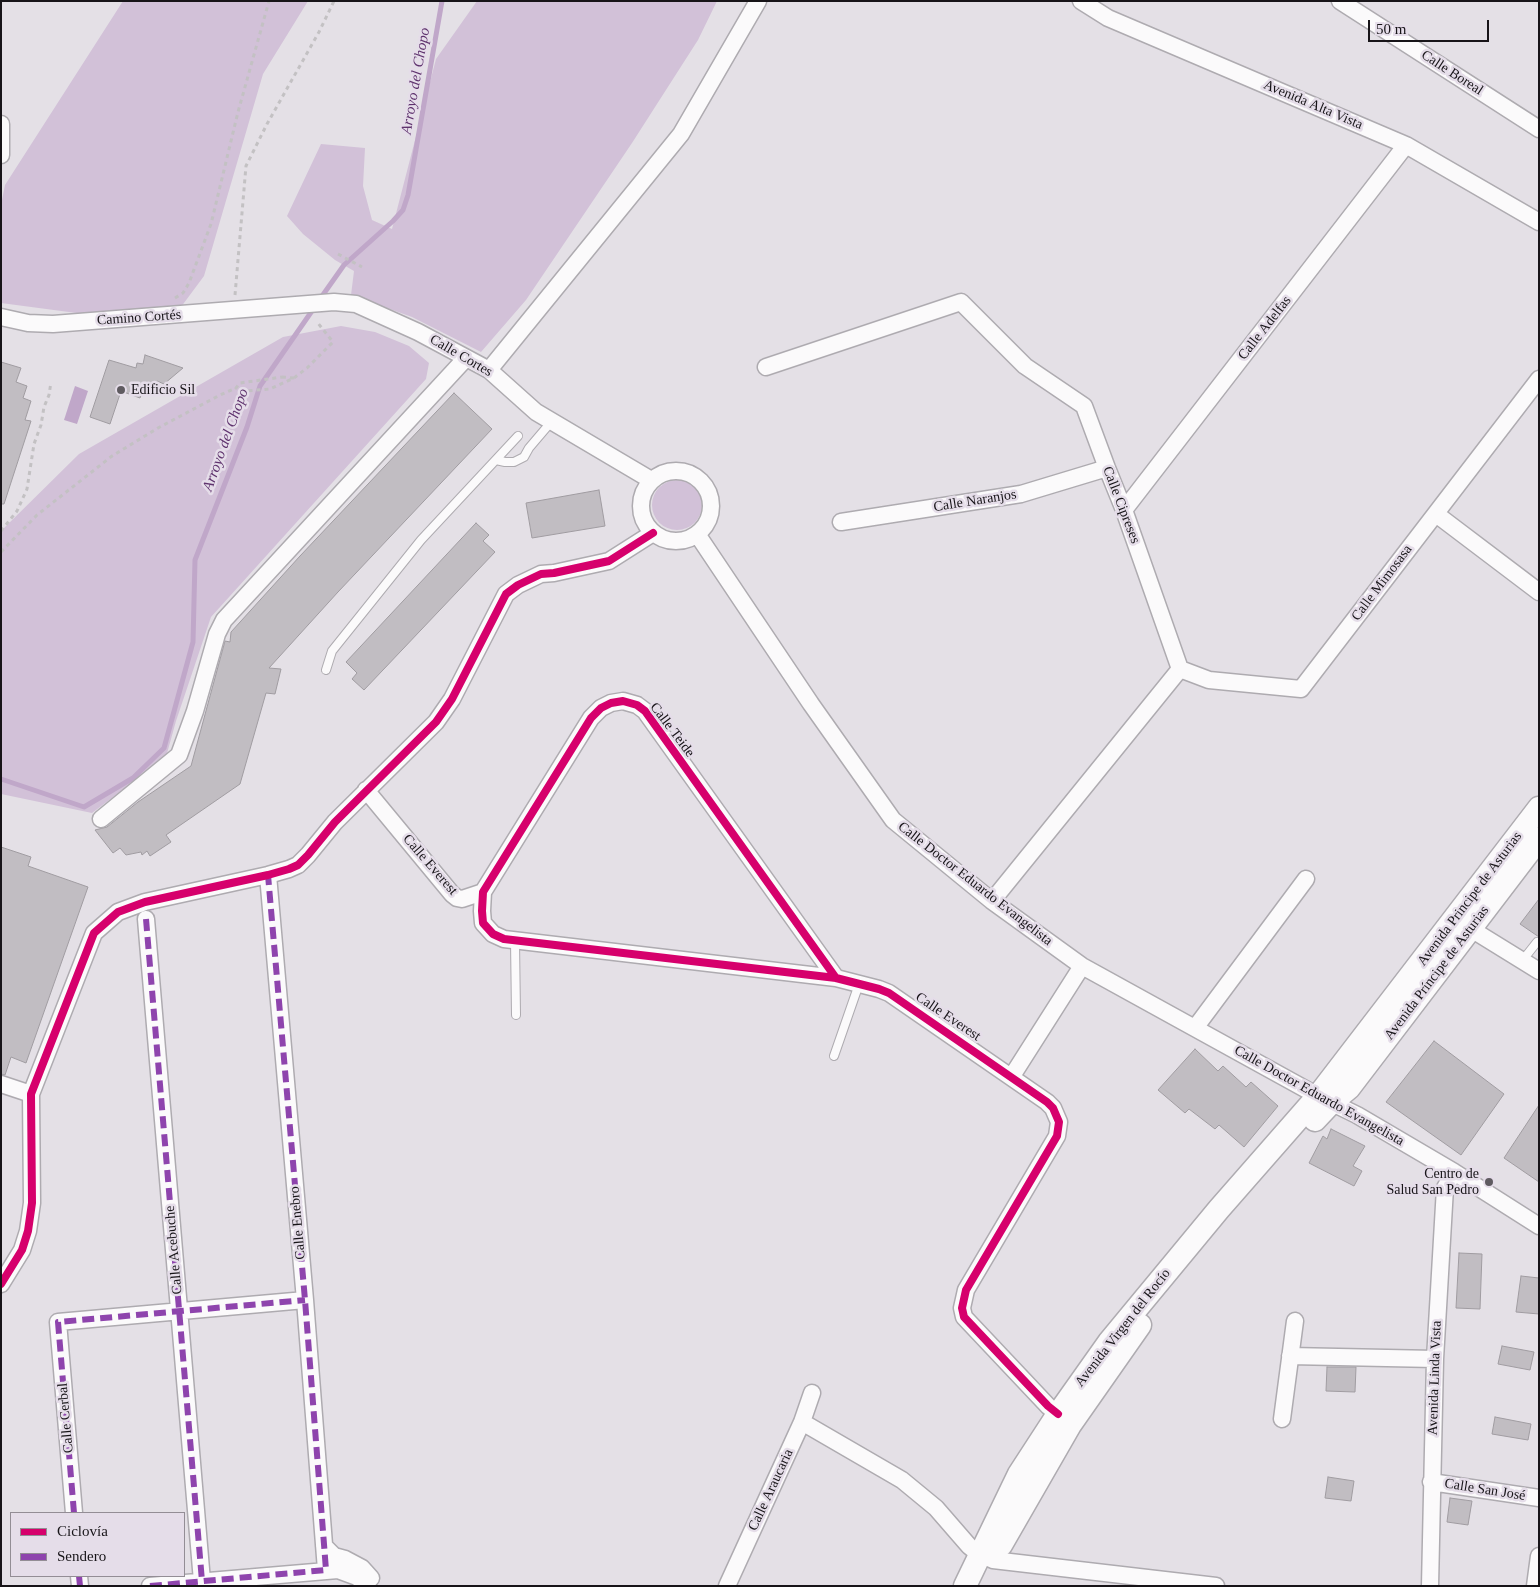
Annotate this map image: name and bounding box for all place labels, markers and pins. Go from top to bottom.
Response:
place label: Edificio Sil [131,382,195,398]
marker: Edificio Sil [115,384,127,396]
place label: Centro de Salud San Pedro [1386,1166,1479,1198]
marker: Centro de Salud San Pedro [1483,1176,1495,1188]

